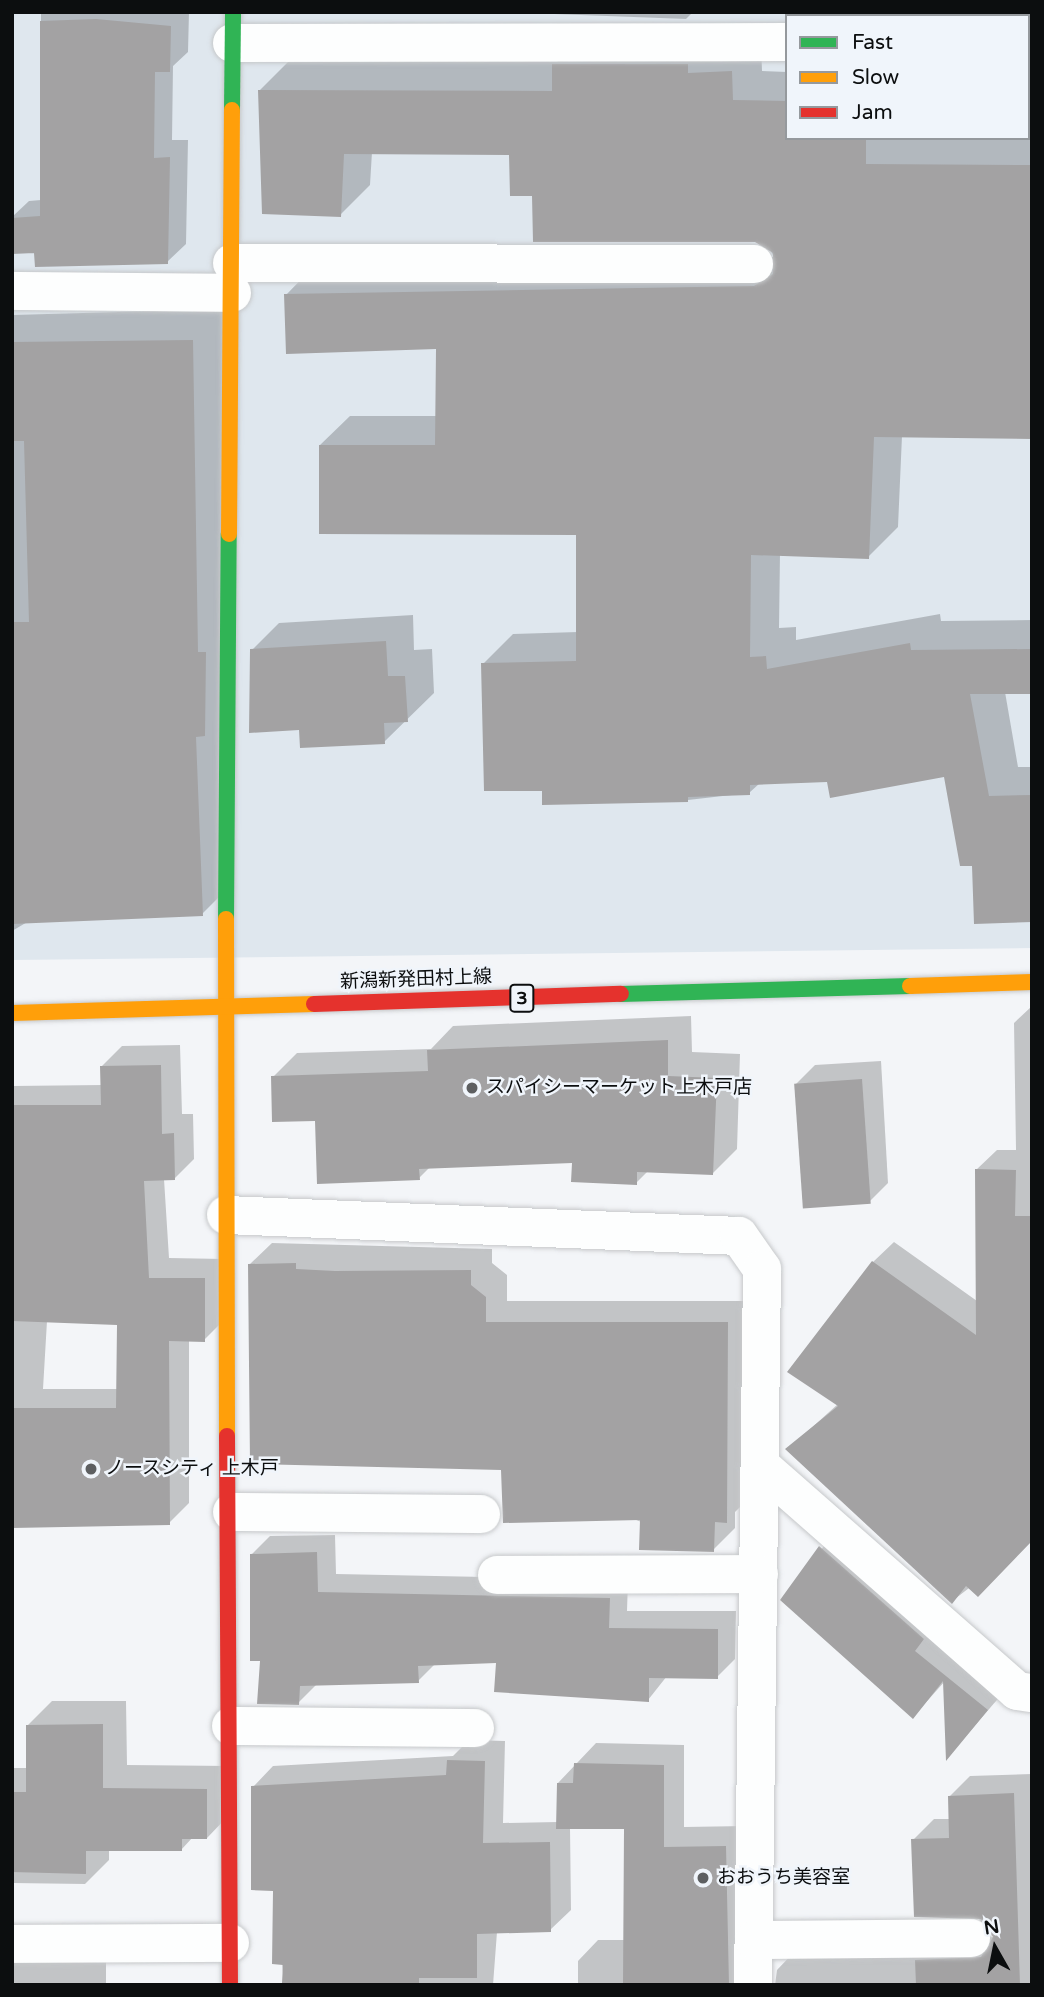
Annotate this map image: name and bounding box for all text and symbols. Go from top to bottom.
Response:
legend [785,14,1030,140]
text: Fast [852,30,893,55]
text: Slow [852,65,899,90]
text: Jam [852,100,893,125]
street label: 新潟新発田村上線 [340,966,492,994]
road number: 3 [508,984,536,1013]
place label: スパイシーマーケット上木戸店 [486,1077,752,1099]
marker: スパイシーマーケット上木戸店 [464,1080,480,1096]
place label: ノースシティ 上木戸 [105,1458,281,1480]
marker: ノースシティ 上木戸 [83,1461,99,1477]
place label: おおうち美容室 [717,1867,850,1889]
marker: おおうち美容室 [695,1870,711,1886]
north arrow [960,1913,1030,1983]
text: N [982,1915,1001,1939]

